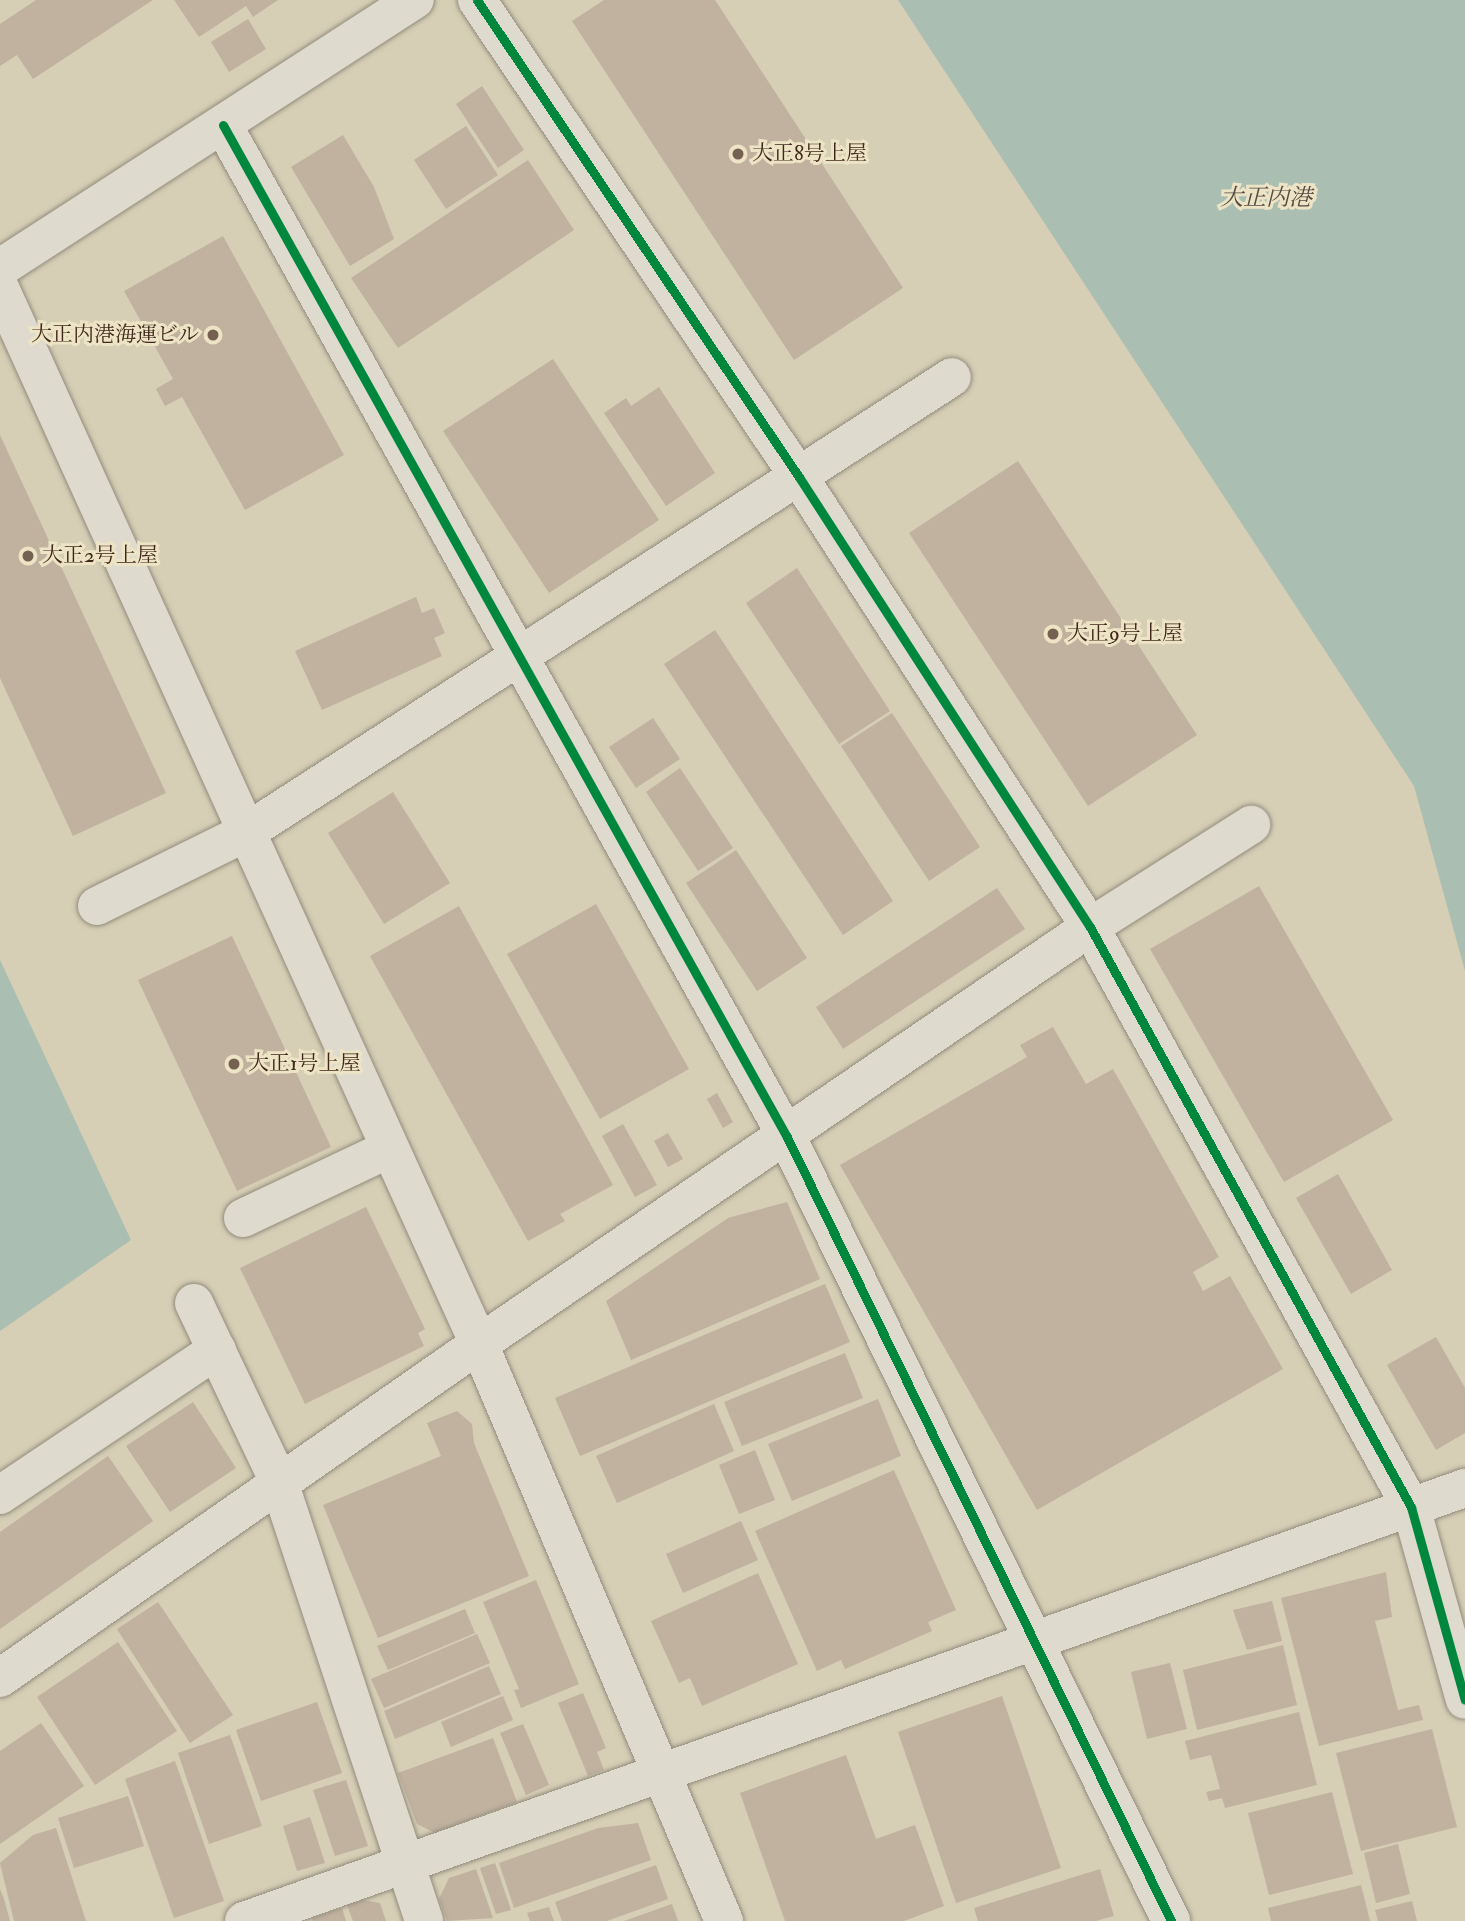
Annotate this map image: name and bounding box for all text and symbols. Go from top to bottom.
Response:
place label: 大正8号上屋 [752,141,867,167]
marker: 大正8号上屋 [730,146,746,162]
water label: 大正内港 [1220,184,1312,212]
place label: 大正内港海運ビル [31,322,199,348]
marker: 大正内港海運ビル [205,327,221,343]
place label: 大正2号上屋 [42,543,158,569]
marker: 大正2号上屋 [20,548,36,564]
place label: 大正9号上屋 [1067,621,1183,647]
marker: 大正9号上屋 [1045,626,1061,642]
place label: 大正1号上屋 [248,1051,360,1077]
marker: 大正1号上屋 [226,1056,242,1072]

